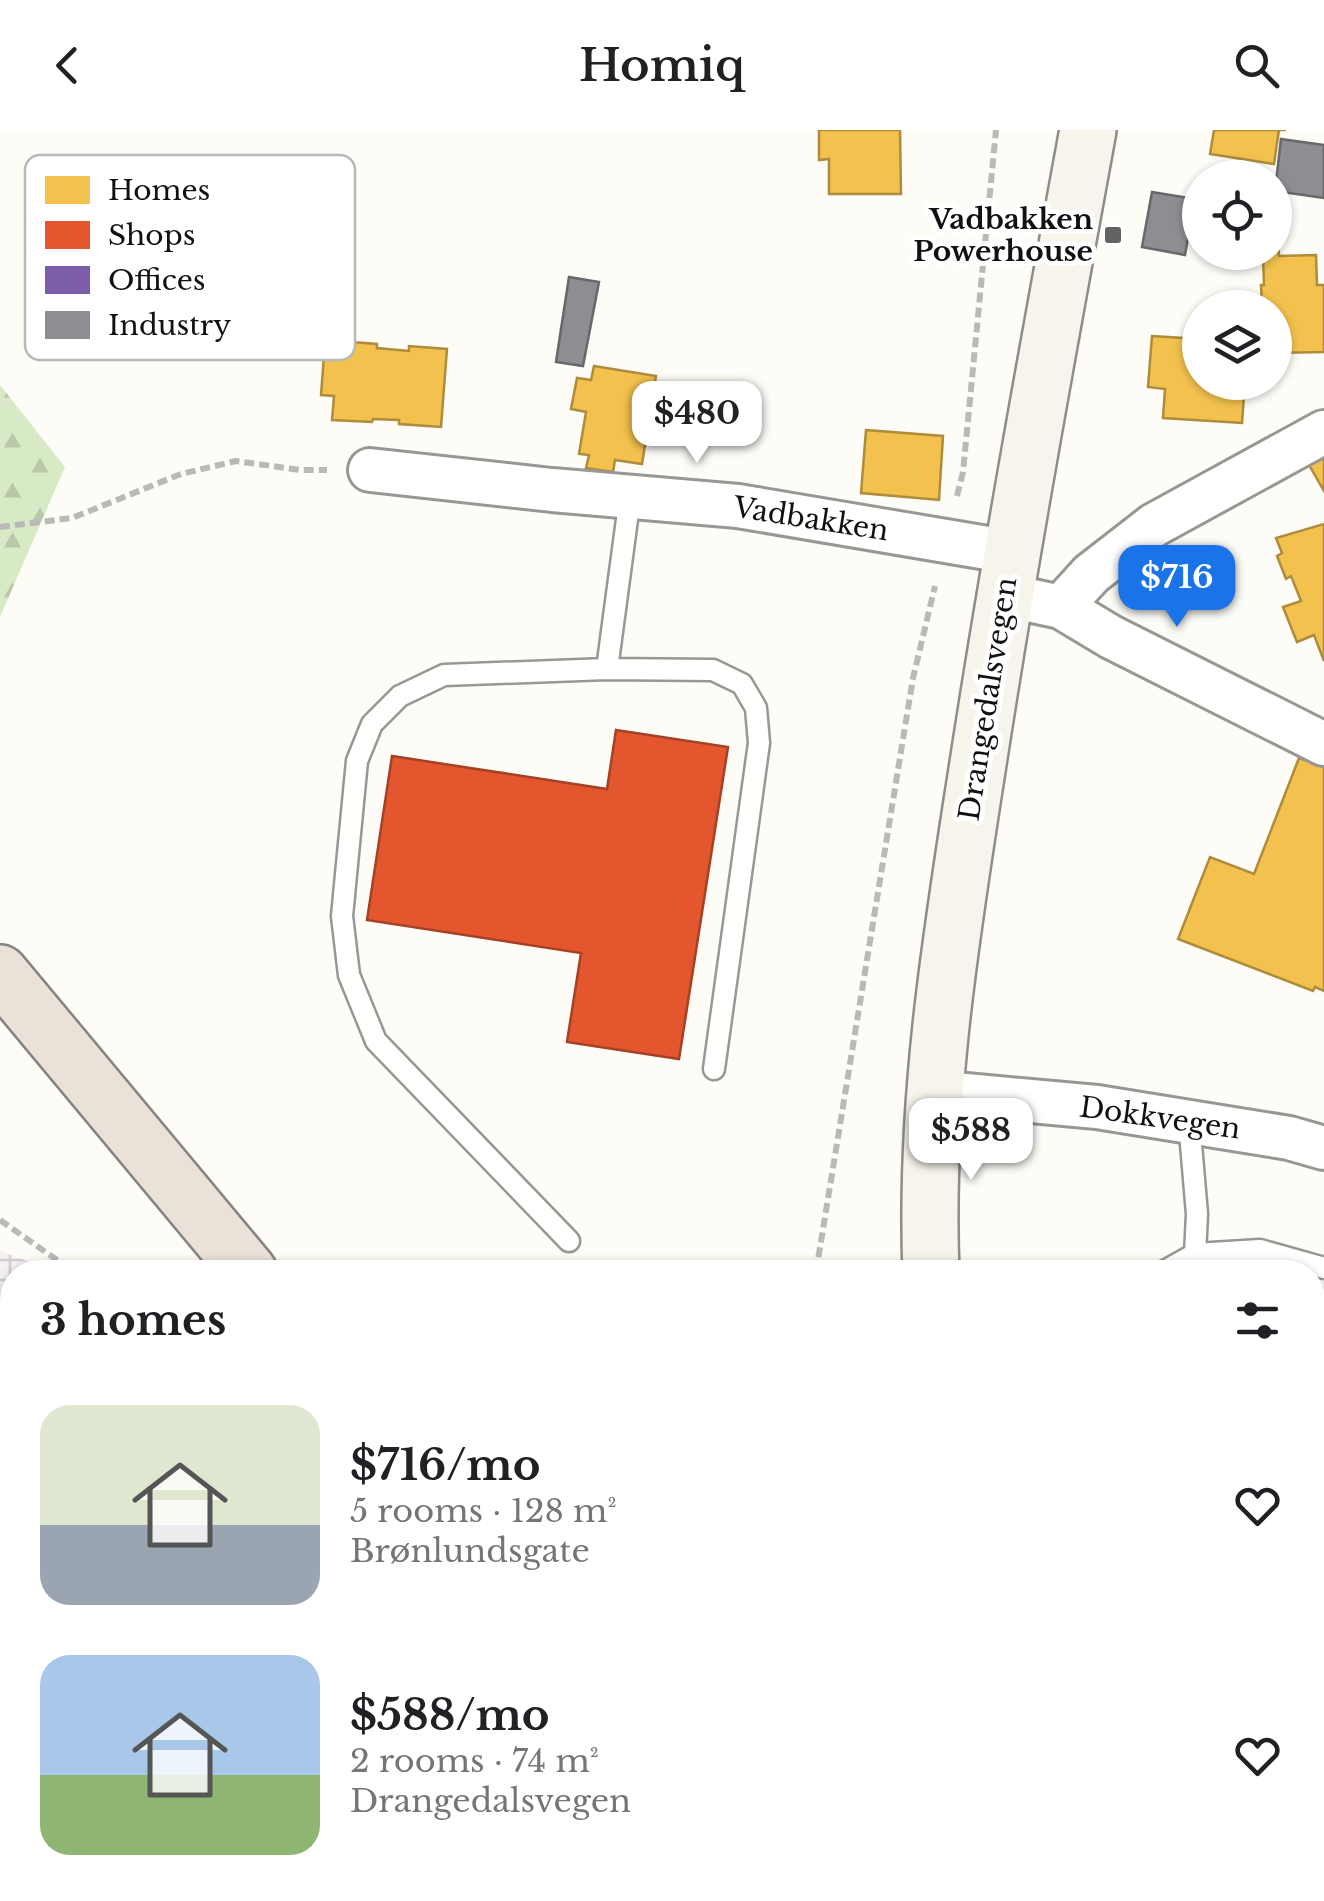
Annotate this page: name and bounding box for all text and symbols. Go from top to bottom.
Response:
text: Homiq [579,37,745,93]
icon: back [40,38,95,93]
icon: search [1229,38,1284,93]
legend [25,155,355,360]
map controls [1182,160,1292,400]
button: locate [1182,160,1292,270]
text: Homes [108,173,210,208]
place label: Vadbakken Powerhouse [913,202,1093,269]
text: Shops [108,218,195,253]
marker: Vadbakken Powerhouse [1102,224,1124,246]
text: Offices [108,263,206,298]
button: layers [1182,290,1292,400]
text: Industry [108,308,231,343]
pin: $480 [638,381,756,466]
text: $480 [654,393,740,433]
street label: Vadbakken [730,489,891,549]
pin: $716 [1118,545,1236,630]
text: $716 [1140,557,1214,597]
street label: Drangedalsvegen [951,575,1025,823]
street label: Dokkvegen [1077,1089,1243,1147]
pin: $588 [912,1098,1030,1183]
text: $588 [931,1110,1011,1150]
icon: filters [1230,1293,1285,1348]
text: 3 homes [40,1294,226,1346]
text: $716/mo [350,1439,540,1491]
icon: home [120,1445,240,1565]
icon: heart [1230,1478,1285,1533]
text: 5 rooms · 128 m² [350,1491,617,1531]
text: Brønlundsgate [350,1531,590,1571]
text: $588/mo [350,1689,550,1741]
icon: home [120,1695,240,1815]
icon: heart [1230,1728,1285,1783]
text: 2 rooms · 74 m² [350,1741,599,1781]
text: Drangedalsvegen [350,1781,631,1821]

